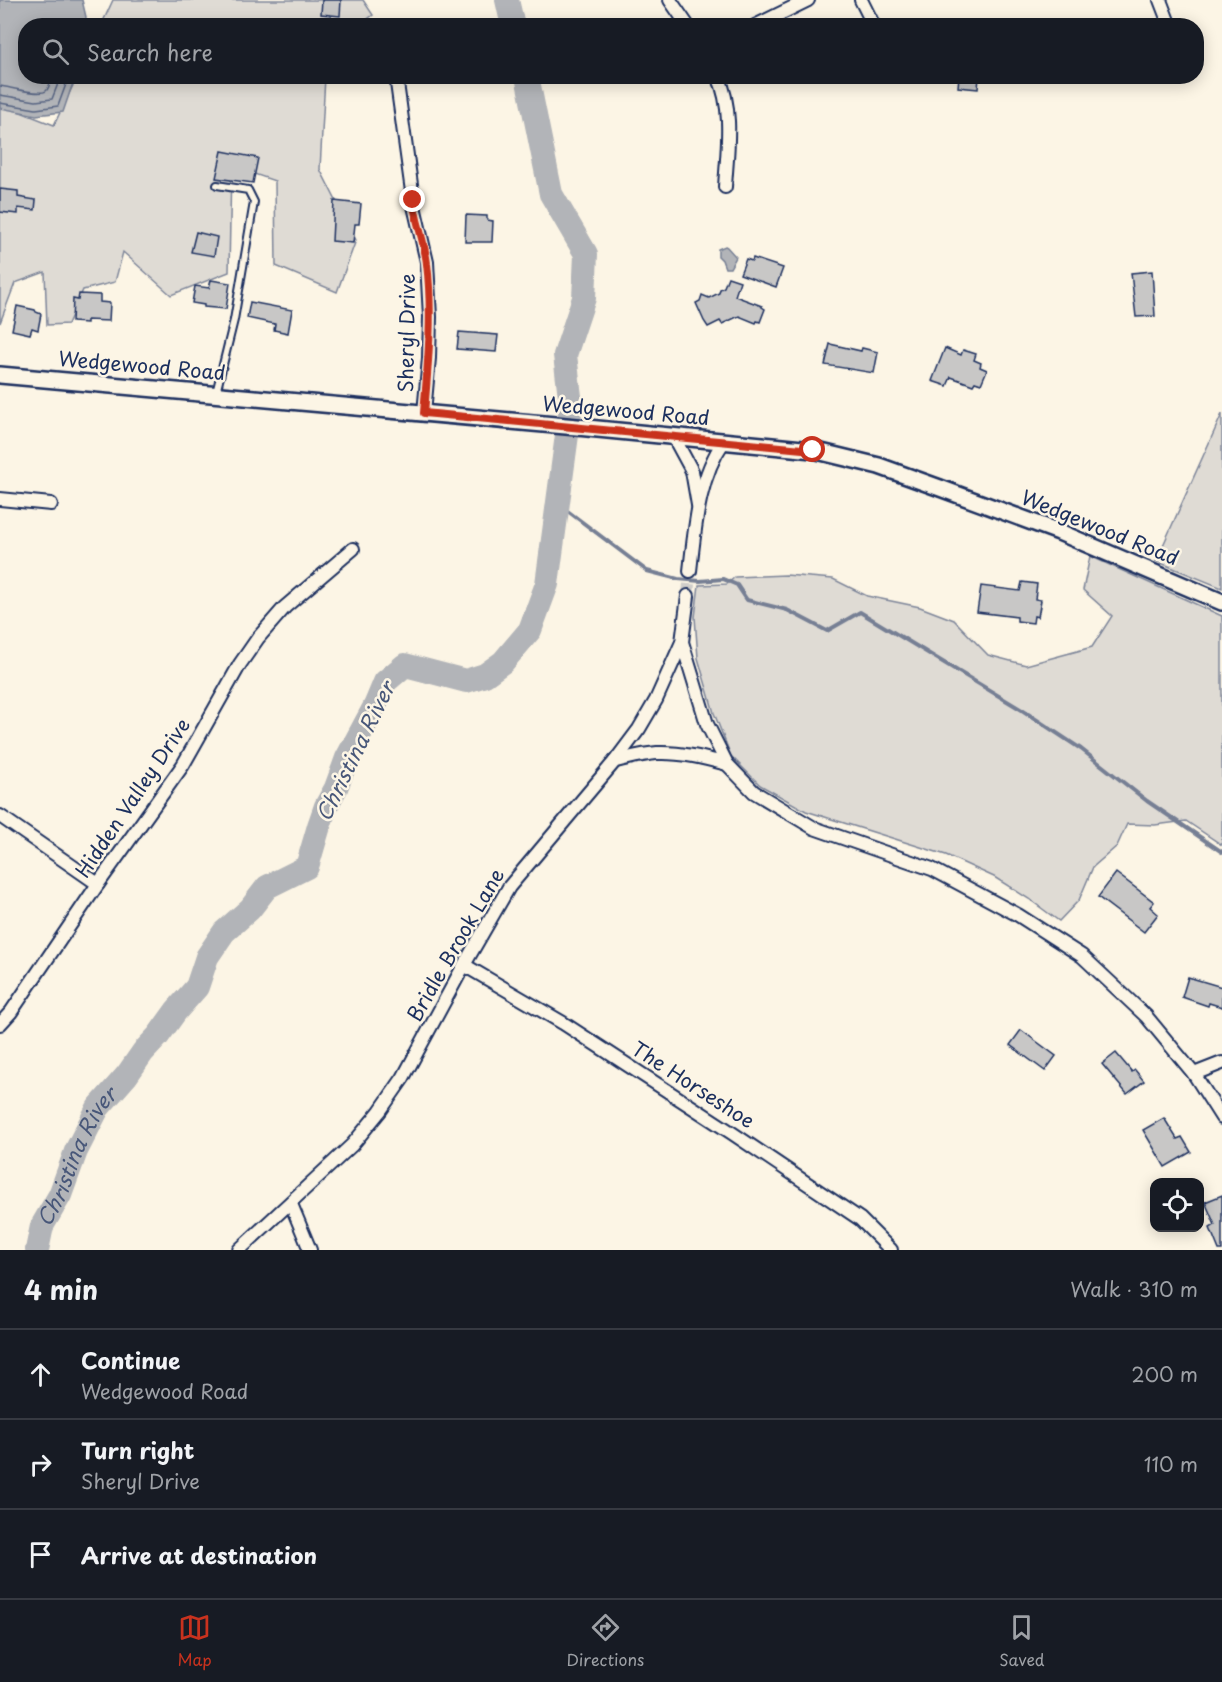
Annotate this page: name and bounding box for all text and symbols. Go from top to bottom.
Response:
search box [18,18,1204,84]
icon: search [39,35,72,68]
text: Search here [87,35,213,68]
route end [399,186,425,212]
street label: Sheryl Drive [390,273,422,393]
street label: Wedgewood Road [57,343,227,387]
street label: Wedgewood Road [541,388,711,432]
route start [799,436,825,462]
street label: Wedgewood Road [1017,482,1184,572]
water label: Christina River [307,674,403,826]
street label: Hidden Valley Drive [67,711,197,883]
street label: Bridle Brook Lane [399,862,511,1027]
street label: The Horseshoe [626,1033,761,1135]
water label: Christina River [27,1078,125,1232]
map controls [1150,1178,1204,1232]
button: locate [1150,1178,1204,1232]
text: 4 min [24,1270,98,1309]
text: Walk · 310 m [1070,1274,1198,1304]
text: Continue [81,1343,180,1376]
icon: ahead [24,1358,57,1391]
text: 200 m [1131,1359,1198,1389]
text: Wedgewood Road [81,1376,249,1406]
text: Turn right [81,1433,194,1466]
icon: right [24,1448,57,1481]
text: 110 m [1144,1449,1198,1479]
text: Sheryl Drive [81,1466,200,1496]
icon: arrive [24,1538,57,1571]
text: Arrive at destination [81,1538,317,1571]
tab: Map [177,1611,212,1671]
tab: Directions [566,1611,644,1671]
tab: Saved [999,1611,1045,1671]

